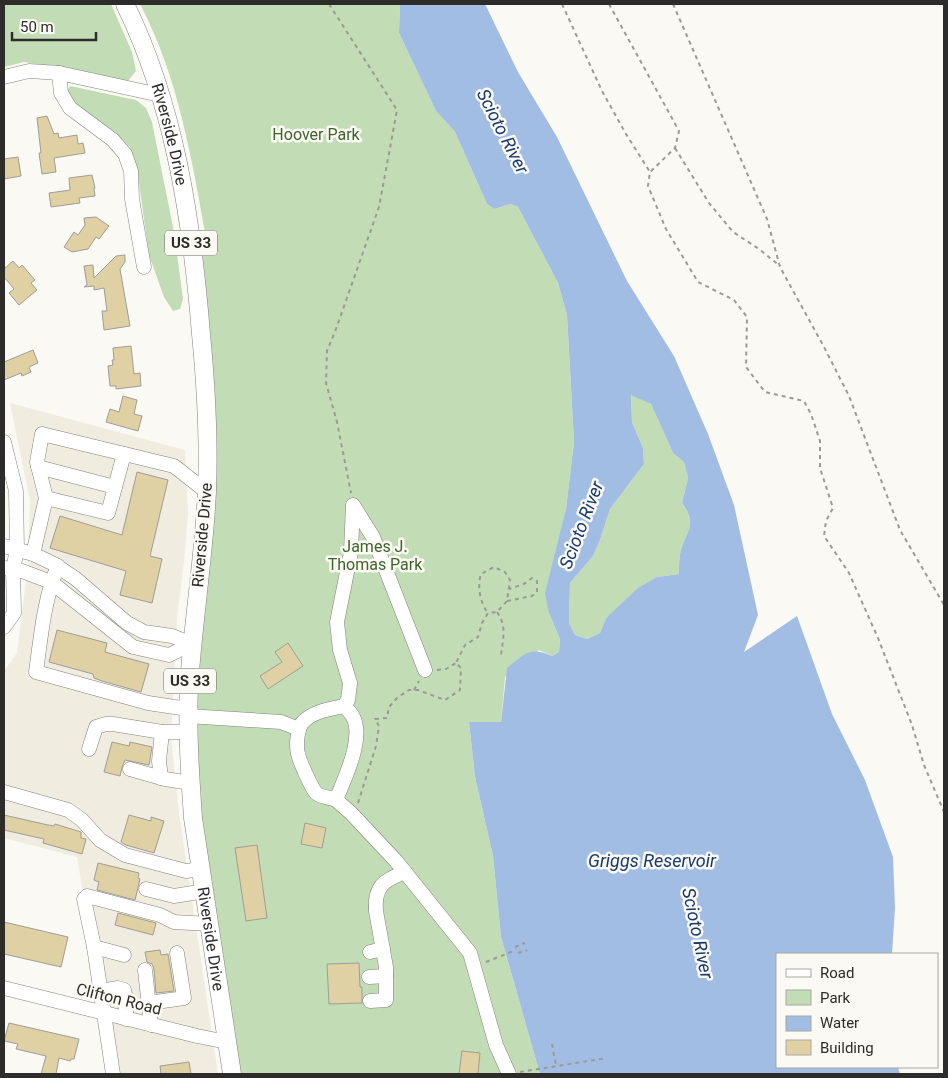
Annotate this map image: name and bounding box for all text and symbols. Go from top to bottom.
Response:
scale bar [12,10,96,42]
text: 50 m [20,18,54,36]
street label: Riverside Drive [148,80,192,187]
water label: Scioto River [473,85,534,178]
park label: Hoover Park [272,125,361,144]
road number: US 33 [165,230,217,256]
water label: Scioto River [555,477,608,572]
street label: Riverside Drive [188,482,216,588]
park label: James J. Thomas Park [328,537,423,574]
road number: US 33 [164,668,216,694]
water label: Griggs Reservoir [588,850,717,871]
street label: Riverside Drive [194,885,229,992]
water label: Scioto River [678,886,718,981]
legend [776,953,938,1068]
text: Road [820,964,854,982]
street label: Clifton Road [74,979,164,1019]
text: Park [820,989,851,1007]
text: Water [820,1014,859,1032]
text: Building [820,1039,874,1057]

